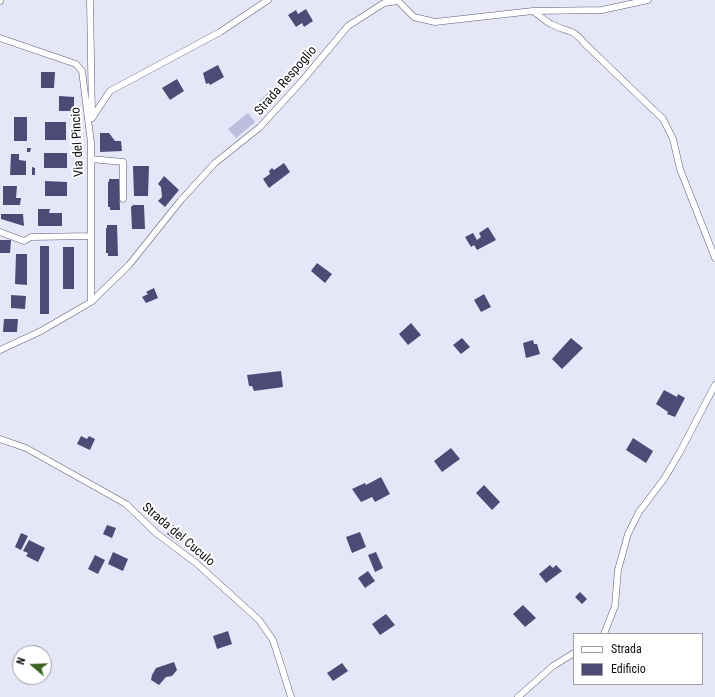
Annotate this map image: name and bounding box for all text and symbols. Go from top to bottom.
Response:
street label: Strada Respoglio [252,43,320,119]
street label: Via del Pincio [68,107,88,177]
street label: Strada del Cuculo [138,500,218,570]
legend [573,633,703,685]
text: Strada [611,642,642,656]
north arrow [12,645,52,685]
text: N [14,656,28,667]
text: Edificio [611,662,646,676]

